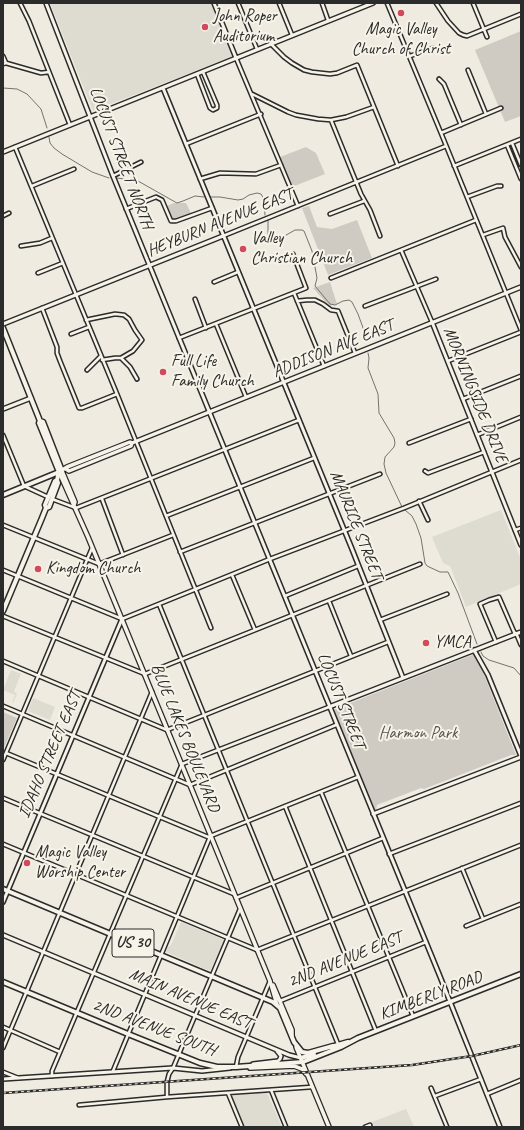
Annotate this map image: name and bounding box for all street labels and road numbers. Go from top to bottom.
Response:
street label: LOCUST STREET NORTH [85,84,157,232]
street label: HEYBURN AVENUE EAST [144,184,296,262]
street label: ADDISON AVE EAST [270,316,396,382]
street label: MORNINGSIDE DRIVE [438,324,512,466]
street label: MAURICE STREET [325,468,387,582]
street label: LOCUST STREET [313,650,369,752]
street label: BLUE LAKES BOULEVARD [146,661,224,815]
street label: IDAHO STREET EAST [14,689,86,821]
street label: 2ND AVENUE EAST [285,928,405,992]
road number: US 30 [112,929,154,957]
street label: MAIN AVENUE EAST [126,964,254,1034]
street label: KIMBERLY ROAD [377,967,485,1025]
street label: 2ND AVENUE SOUTH [89,995,219,1061]

